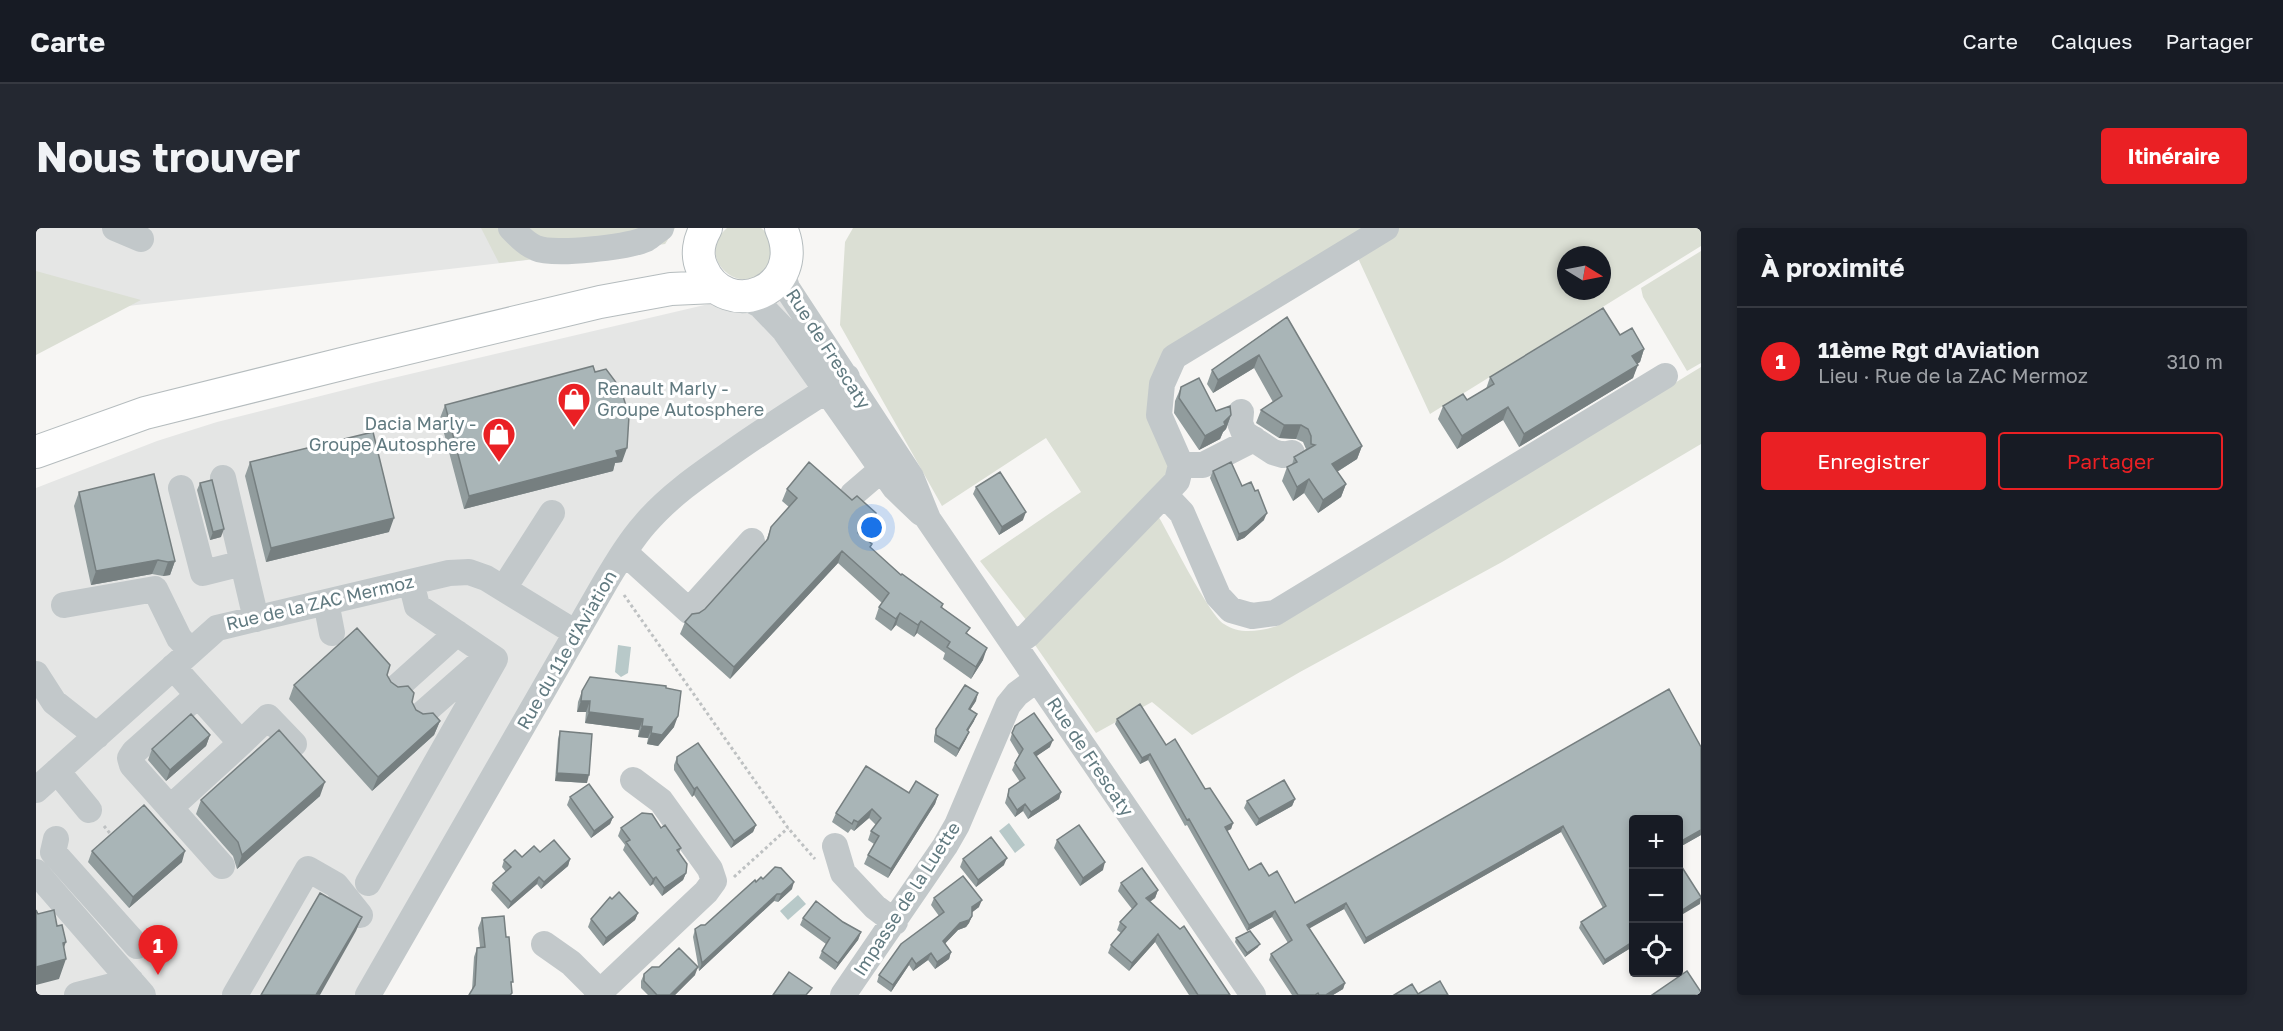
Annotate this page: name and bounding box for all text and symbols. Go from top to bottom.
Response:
text: Carte [30,25,105,58]
text: Carte [1962,28,2018,54]
text: Calques [2051,28,2132,54]
text: Partager [2165,28,2253,54]
button: Itinéraire [2101,128,2247,184]
text: Nous trouver [36,131,300,181]
north arrow [1557,246,1611,300]
text: À proximité [1761,252,1905,283]
street label: Rue de Frescaty [782,284,876,413]
text: 11ème Rgt d'Aviation [1818,336,2039,363]
text: 1 [1775,349,1786,373]
text: 310 m [2167,349,2223,373]
text: Lieu · Rue de la ZAC Mermoz [1818,363,2088,387]
place label: Renault Marly - Groupe Autosphere [597,377,764,420]
shop icon: Renault Marly - Groupe Autosphere [556,381,592,428]
place label: Dacia Marly - Groupe Autosphere [309,412,476,455]
shop icon: Dacia Marly - Groupe Autosphere [481,416,517,463]
button: Enregistrer [1761,432,1986,490]
button: Partager [1998,432,2223,490]
your location [857,513,886,542]
street label: Rue du 11e d'Aviation [512,566,621,733]
street label: Rue de la ZAC Mermoz [224,570,416,634]
street label: Rue de Frescaty [1043,693,1139,820]
map controls [1629,815,1683,977]
button: + [1629,815,1683,869]
street label: Impasse de la Luette [848,817,964,980]
button: − [1629,869,1683,923]
button: locate [1629,923,1683,977]
pin: 1 [138,926,178,975]

